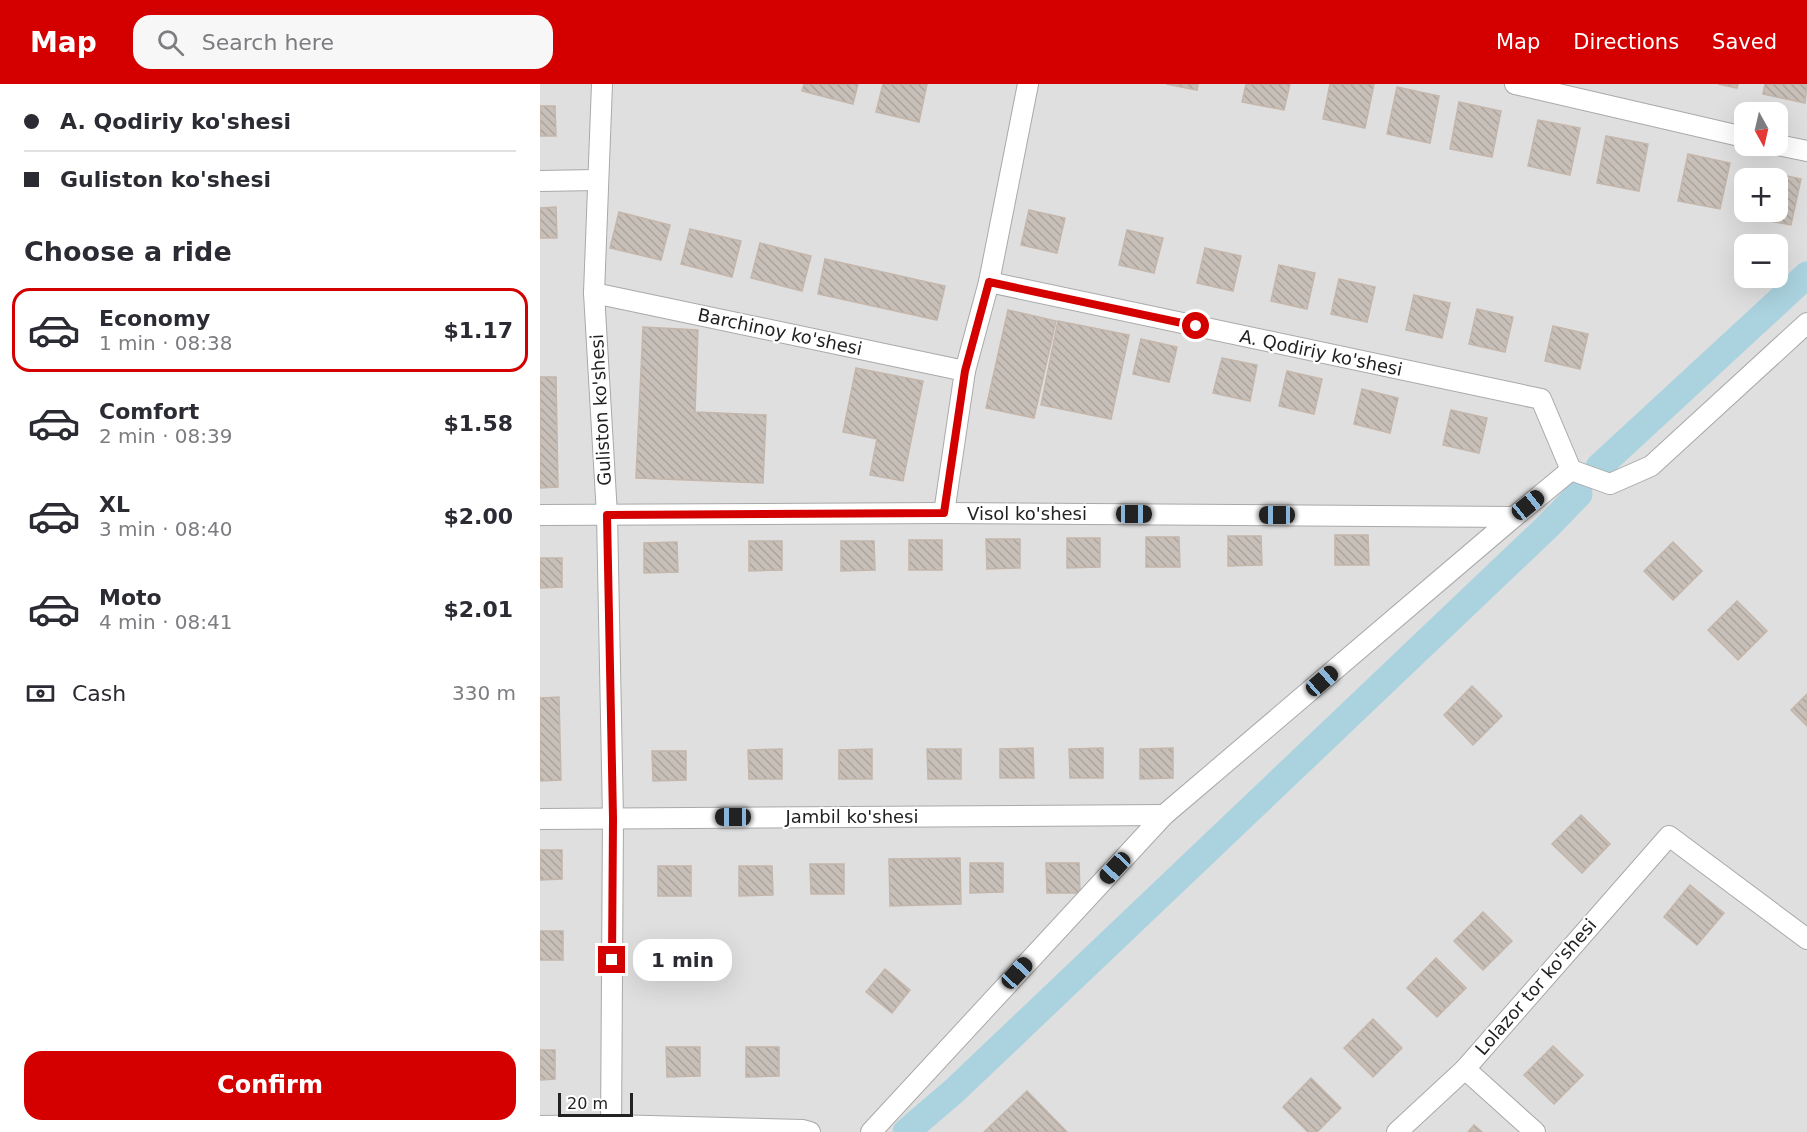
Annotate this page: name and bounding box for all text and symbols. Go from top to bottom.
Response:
search box [133,15,553,69]
text: Map [30,26,97,59]
icon: search [154,26,187,59]
text: Search here [202,30,334,55]
text: Map [1496,30,1540,54]
text: Directions [1573,30,1679,54]
text: Saved [1712,30,1777,54]
north arrow [1734,102,1788,156]
map controls [1734,102,1788,288]
text: A. Qodiriy ko'shesi [60,109,291,134]
text: Guliston ko'shesi [60,167,271,192]
button: + [1734,168,1788,222]
button: − [1734,234,1788,288]
text: Choose a ride [24,236,232,267]
icon: car [27,303,81,357]
street label: Barchinoy ko'shesi [696,304,864,359]
text: Economy [99,306,210,331]
route start [1182,312,1209,339]
text: $1.17 [443,318,513,343]
street label: A. Qodiriy ko'shesi [1238,325,1404,380]
text: 1 min · 08:38 [99,331,233,355]
street label: Guliston ko'shesi [586,334,615,486]
icon: car [27,396,81,450]
text: Comfort [99,399,199,424]
text: $1.58 [443,411,513,436]
text: 2 min · 08:39 [99,424,233,448]
car [1508,487,1548,523]
icon: car [27,489,81,543]
text: XL [99,492,130,517]
street label: Visol ko'shesi [967,503,1087,524]
text: $2.00 [443,504,513,529]
car [1116,505,1152,523]
car [1259,506,1295,524]
text: 3 min · 08:40 [99,517,233,541]
icon: car [27,582,81,636]
text: Moto [99,585,162,610]
text: $2.01 [443,597,513,622]
text: 4 min · 08:41 [99,610,233,634]
car [1303,662,1341,700]
icon: cash [24,677,57,710]
text: Cash [72,681,126,706]
text: 330 m [452,681,516,705]
street label: Jambil ko'shesi [784,806,919,827]
car [715,808,751,826]
car [1096,849,1134,887]
street label: Lolazor tor ko'shesi [1471,914,1600,1059]
callout: 1 min [633,939,732,981]
route end [598,946,625,973]
text: 1 min [651,948,714,972]
car [998,954,1036,992]
button: Confirm [24,1051,516,1120]
scale bar [558,1090,633,1118]
text: 20 m [567,1094,608,1113]

